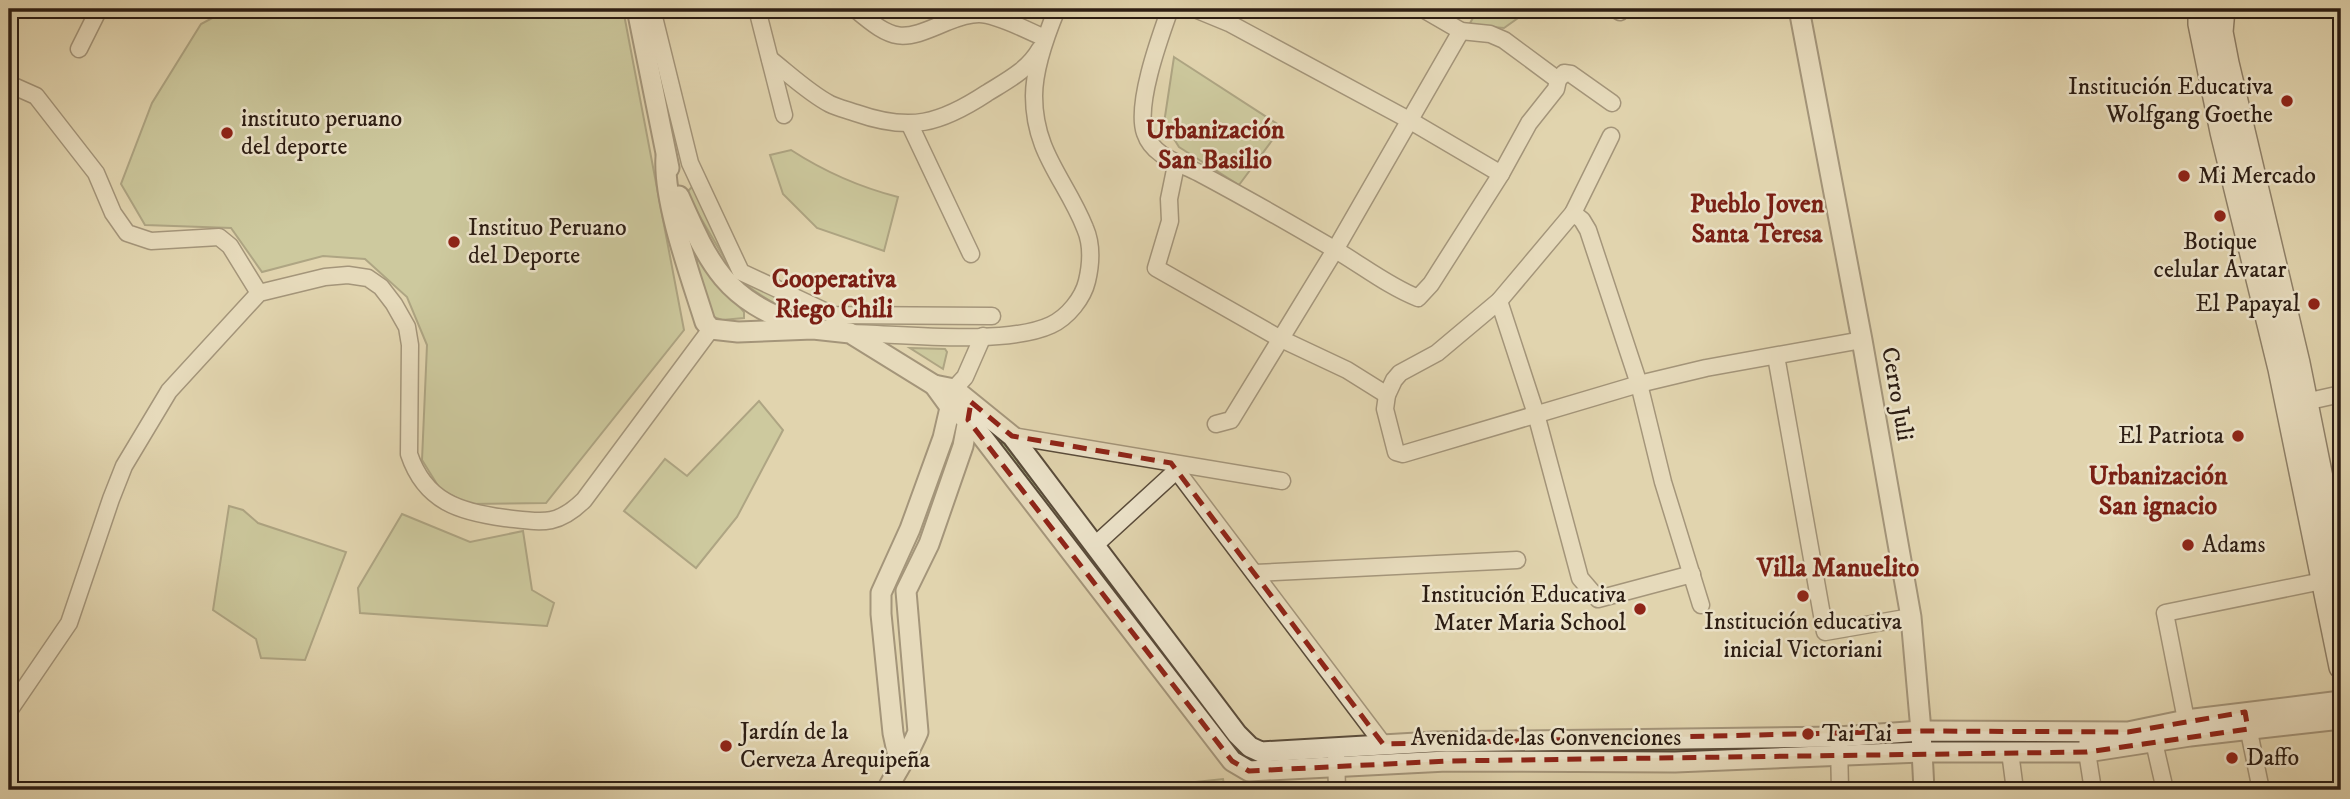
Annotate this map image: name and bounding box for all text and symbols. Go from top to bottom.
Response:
place label: Institución Educativa Wolfgang Goethe [2068,72,2274,130]
marker: Institución Educativa Wolfgang Goethe [2279,93,2295,109]
place label: instituto peruano del deporte [241,104,402,162]
district label: Urbanización San Basilio [1145,114,1285,177]
marker: instituto peruano del deporte [219,125,235,141]
place label: Mi Mercado [2198,161,2316,191]
marker: Mi Mercado [2176,168,2192,184]
district label: Pueblo Joven Santa Teresa [1690,188,1825,251]
marker: Botique celular Avatar [2212,208,2228,224]
place label: Instituo Peruano del Deporte [468,213,627,271]
place label: Botique celular Avatar [2154,227,2286,285]
marker: Instituo Peruano del Deporte [446,234,462,250]
district label: Cooperativa Riego Chili [772,263,897,326]
place label: El Papayal [2196,289,2301,319]
marker: El Papayal [2306,296,2322,312]
street label: Cerro Juli [1874,345,1920,443]
place label: El Patriota [2118,421,2225,451]
marker: El Patriota [2230,428,2246,444]
district label: Urbanización San ignacio [2088,460,2228,523]
place label: Adams [2202,530,2266,560]
marker: Adams [2180,537,2196,553]
district label: Villa Manuelito [1756,552,1919,585]
place label: Institución Educativa Mater Maria School [1421,580,1627,638]
marker: Institución educativa inicial Victoriani [1795,588,1811,604]
marker: Institución Educativa Mater Maria School [1632,601,1648,617]
place label: Institución educativa inicial Victoriani [1704,607,1903,665]
place label: Jardín de la Cerveza Arequipeña [738,717,931,775]
place label: Tai Tai [1822,719,1892,749]
street label: Avenida de las Convenciones [1411,723,1681,753]
marker: Tai Tai [1800,726,1816,742]
marker: Jardín de la Cerveza Arequipeña [718,738,734,754]
place label: Daffo [2246,743,2299,773]
marker: Daffo [2224,750,2240,766]

